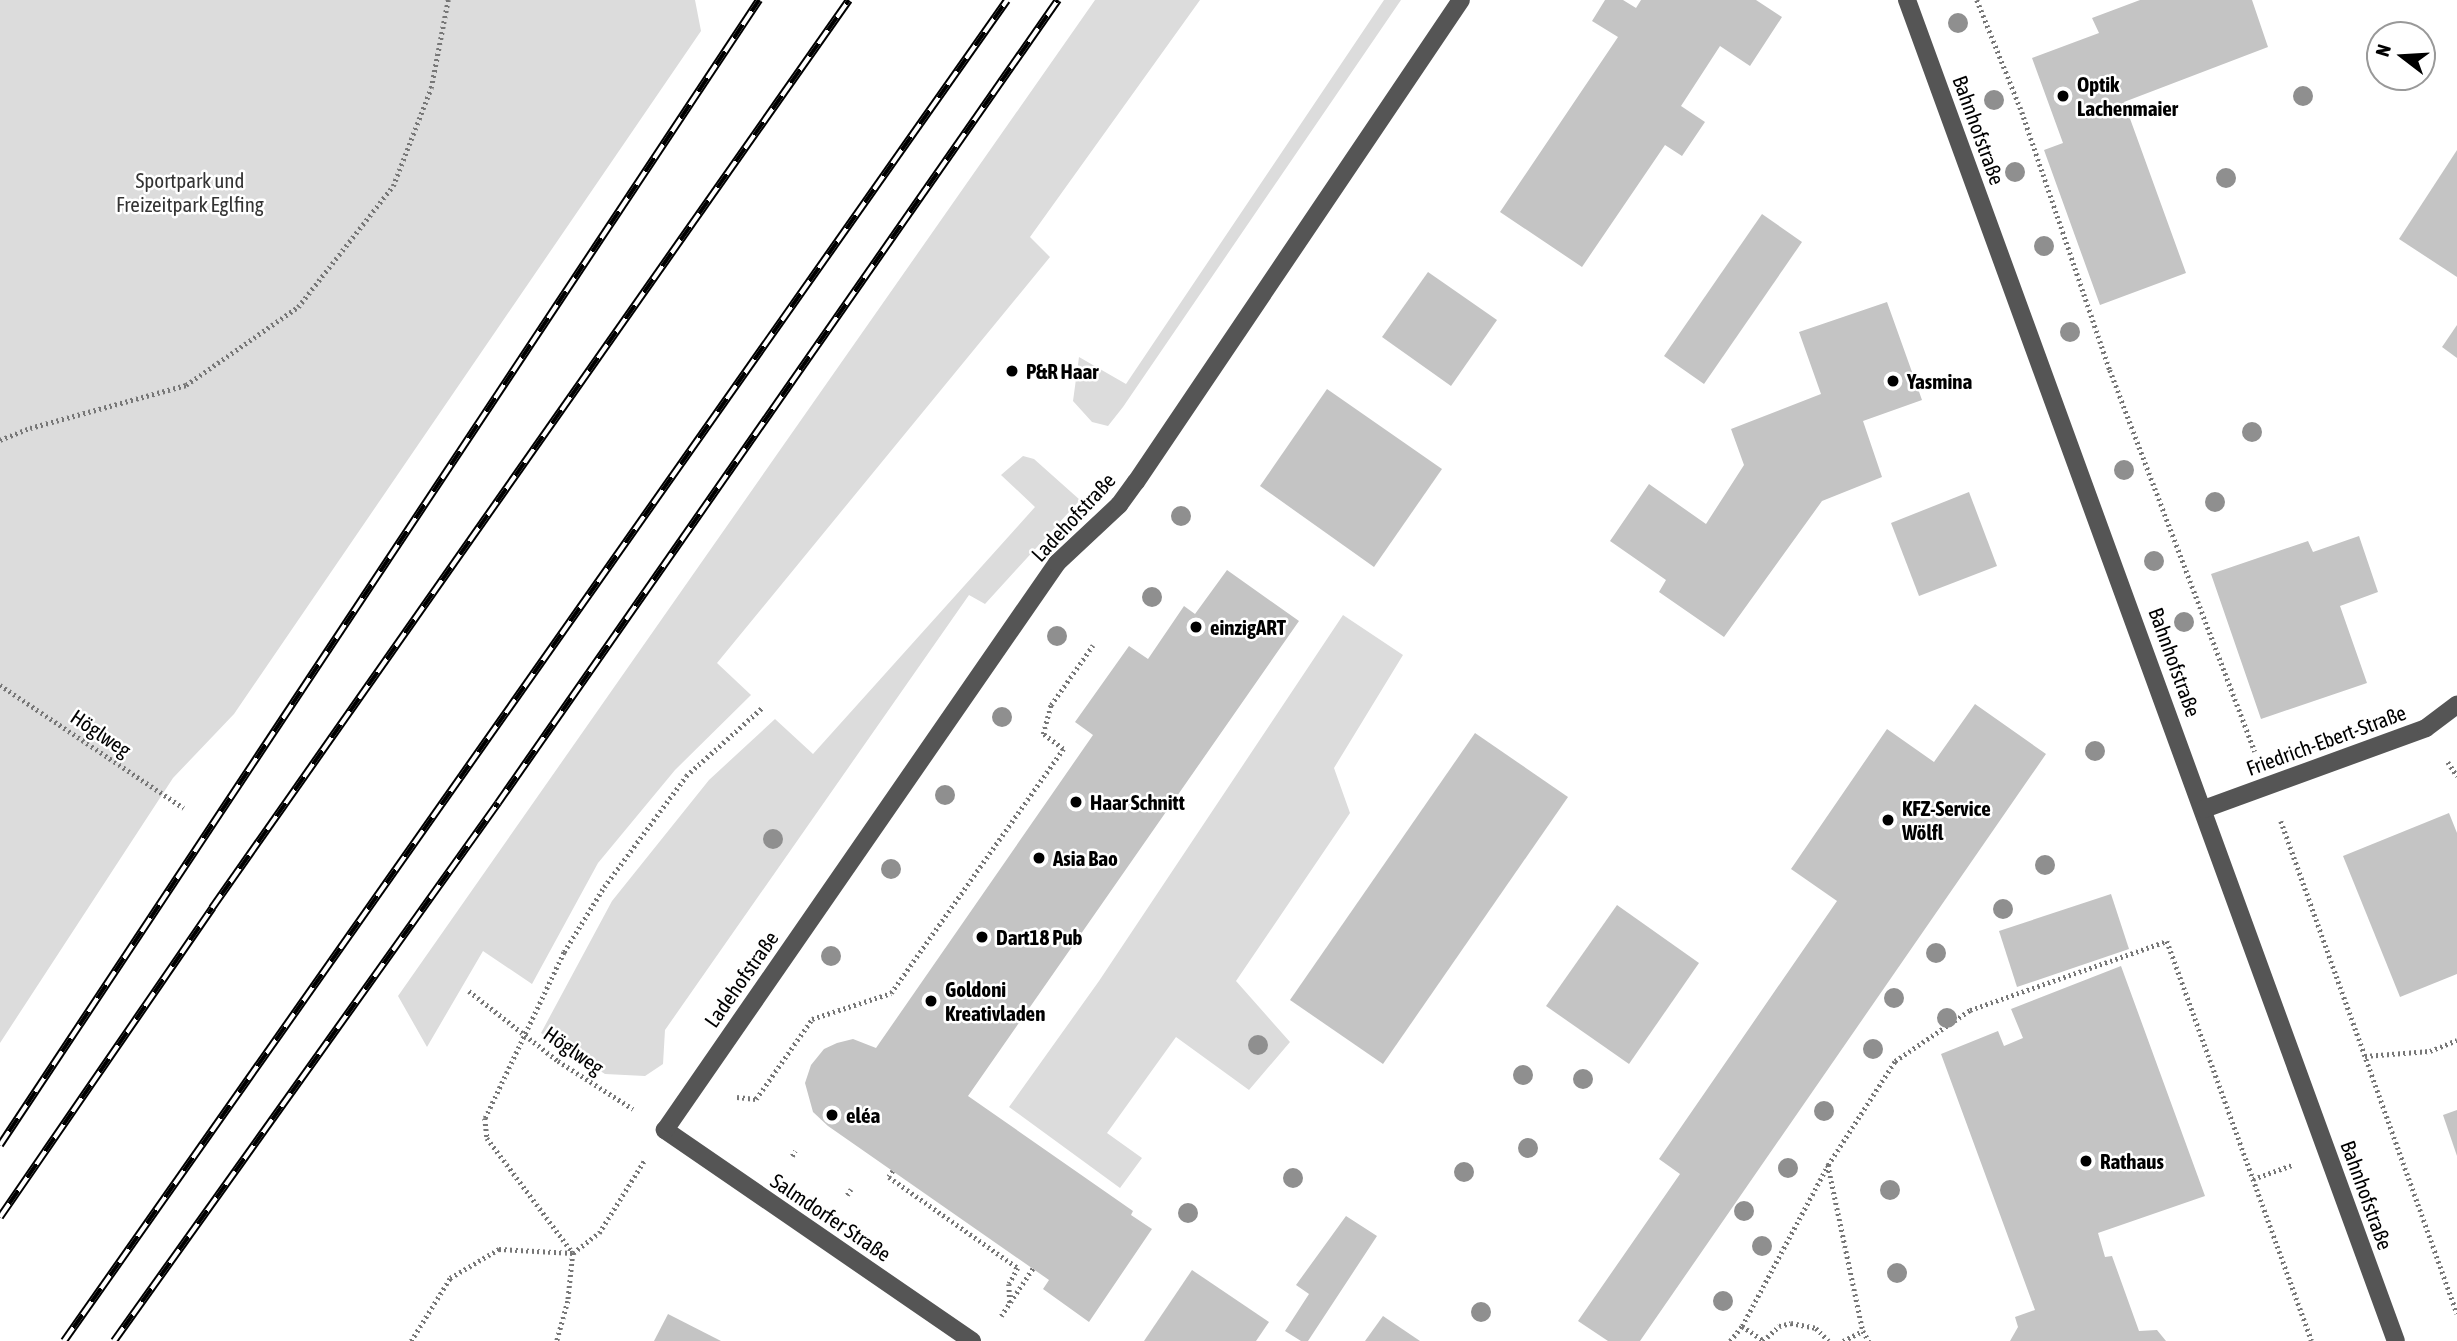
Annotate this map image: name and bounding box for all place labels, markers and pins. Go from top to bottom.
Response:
place label: Optik Lachenmaier [2077,71,2178,121]
marker: Optik Lachenmaier [2055,88,2071,104]
place label: P&R Haar [1026,358,1099,384]
marker: P&R Haar [1004,363,1020,379]
place label: Yasmina [1907,368,1972,394]
marker: Yasmina [1885,373,1901,389]
place label: einzigART [1210,614,1286,640]
marker: einzigART [1188,619,1204,635]
place label: Haar Schnitt [1090,789,1185,815]
marker: Haar Schnitt [1068,794,1084,810]
place label: KFZ-Service Wölfl [1902,795,1991,845]
marker: KFZ-Service Wölfl [1880,812,1896,828]
place label: Asia Bao [1053,845,1118,871]
marker: Asia Bao [1031,850,1047,866]
place label: Dart18 Pub [996,924,1083,950]
marker: Dart18 Pub [974,929,990,945]
place label: Goldoni Kreativladen [945,976,1045,1026]
marker: Goldoni Kreativladen [923,993,939,1009]
place label: eléa [846,1102,880,1128]
marker: eléa [824,1107,840,1123]
place label: Rathaus [2100,1148,2164,1174]
marker: Rathaus [2078,1153,2094,1169]

